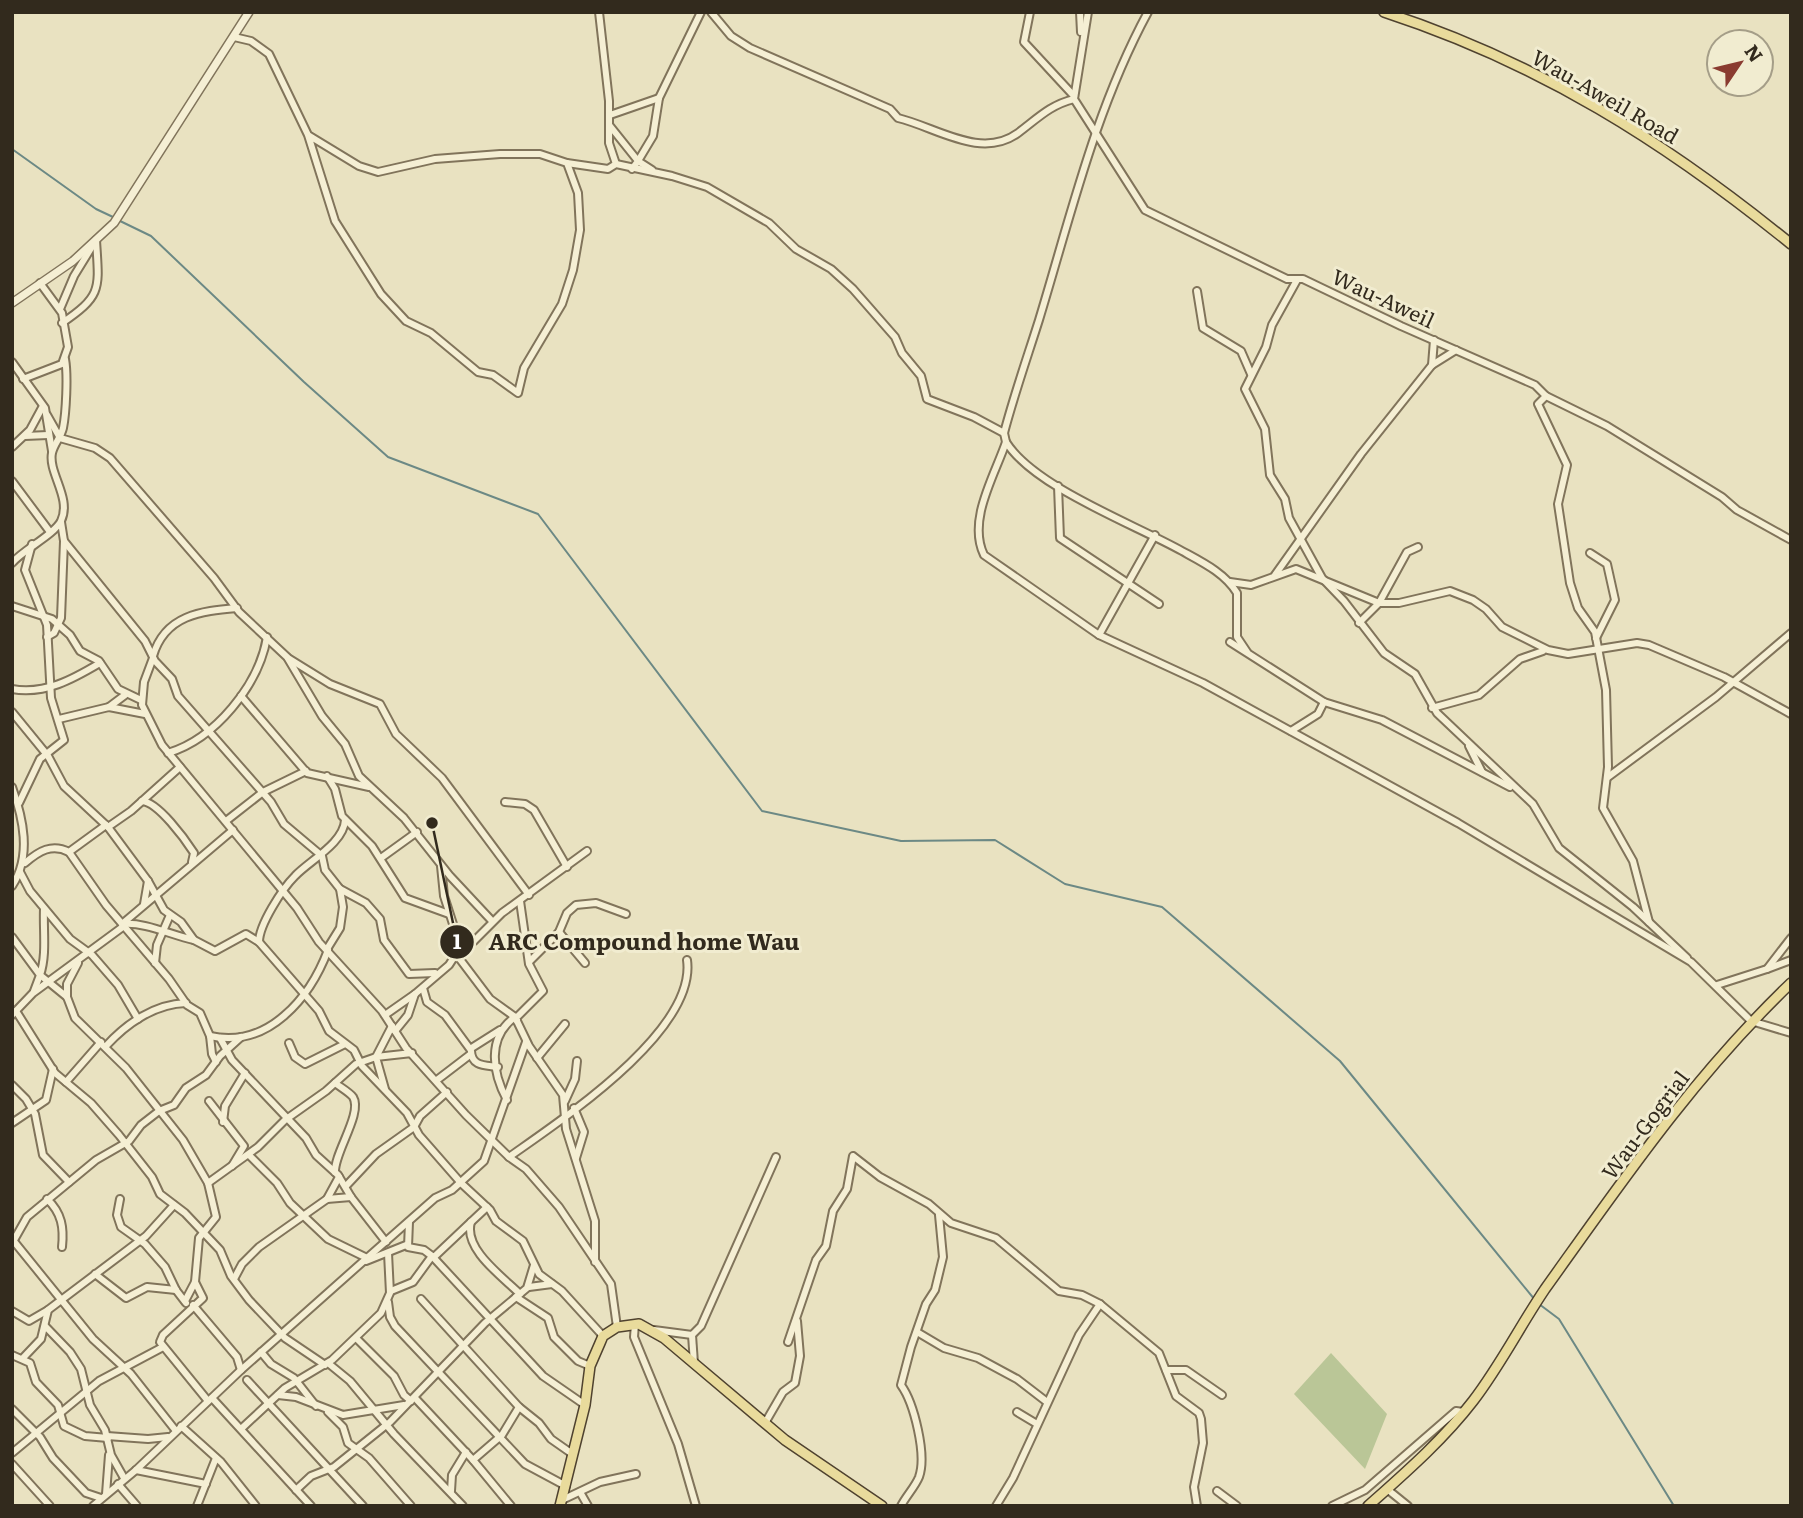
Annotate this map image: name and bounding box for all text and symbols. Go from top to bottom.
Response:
north arrow [1705,28,1775,98]
text: N [1739,38,1771,67]
street label: Wau-Aweil Road [1527,40,1685,150]
street label: Wau-Aweil [1328,260,1440,334]
callout: ARC Compound home Wau [440,920,814,964]
text: ARC Compound home Wau [488,923,800,957]
text: 1 [453,924,462,955]
street label: Wau-Gogrial [1593,1063,1695,1185]

